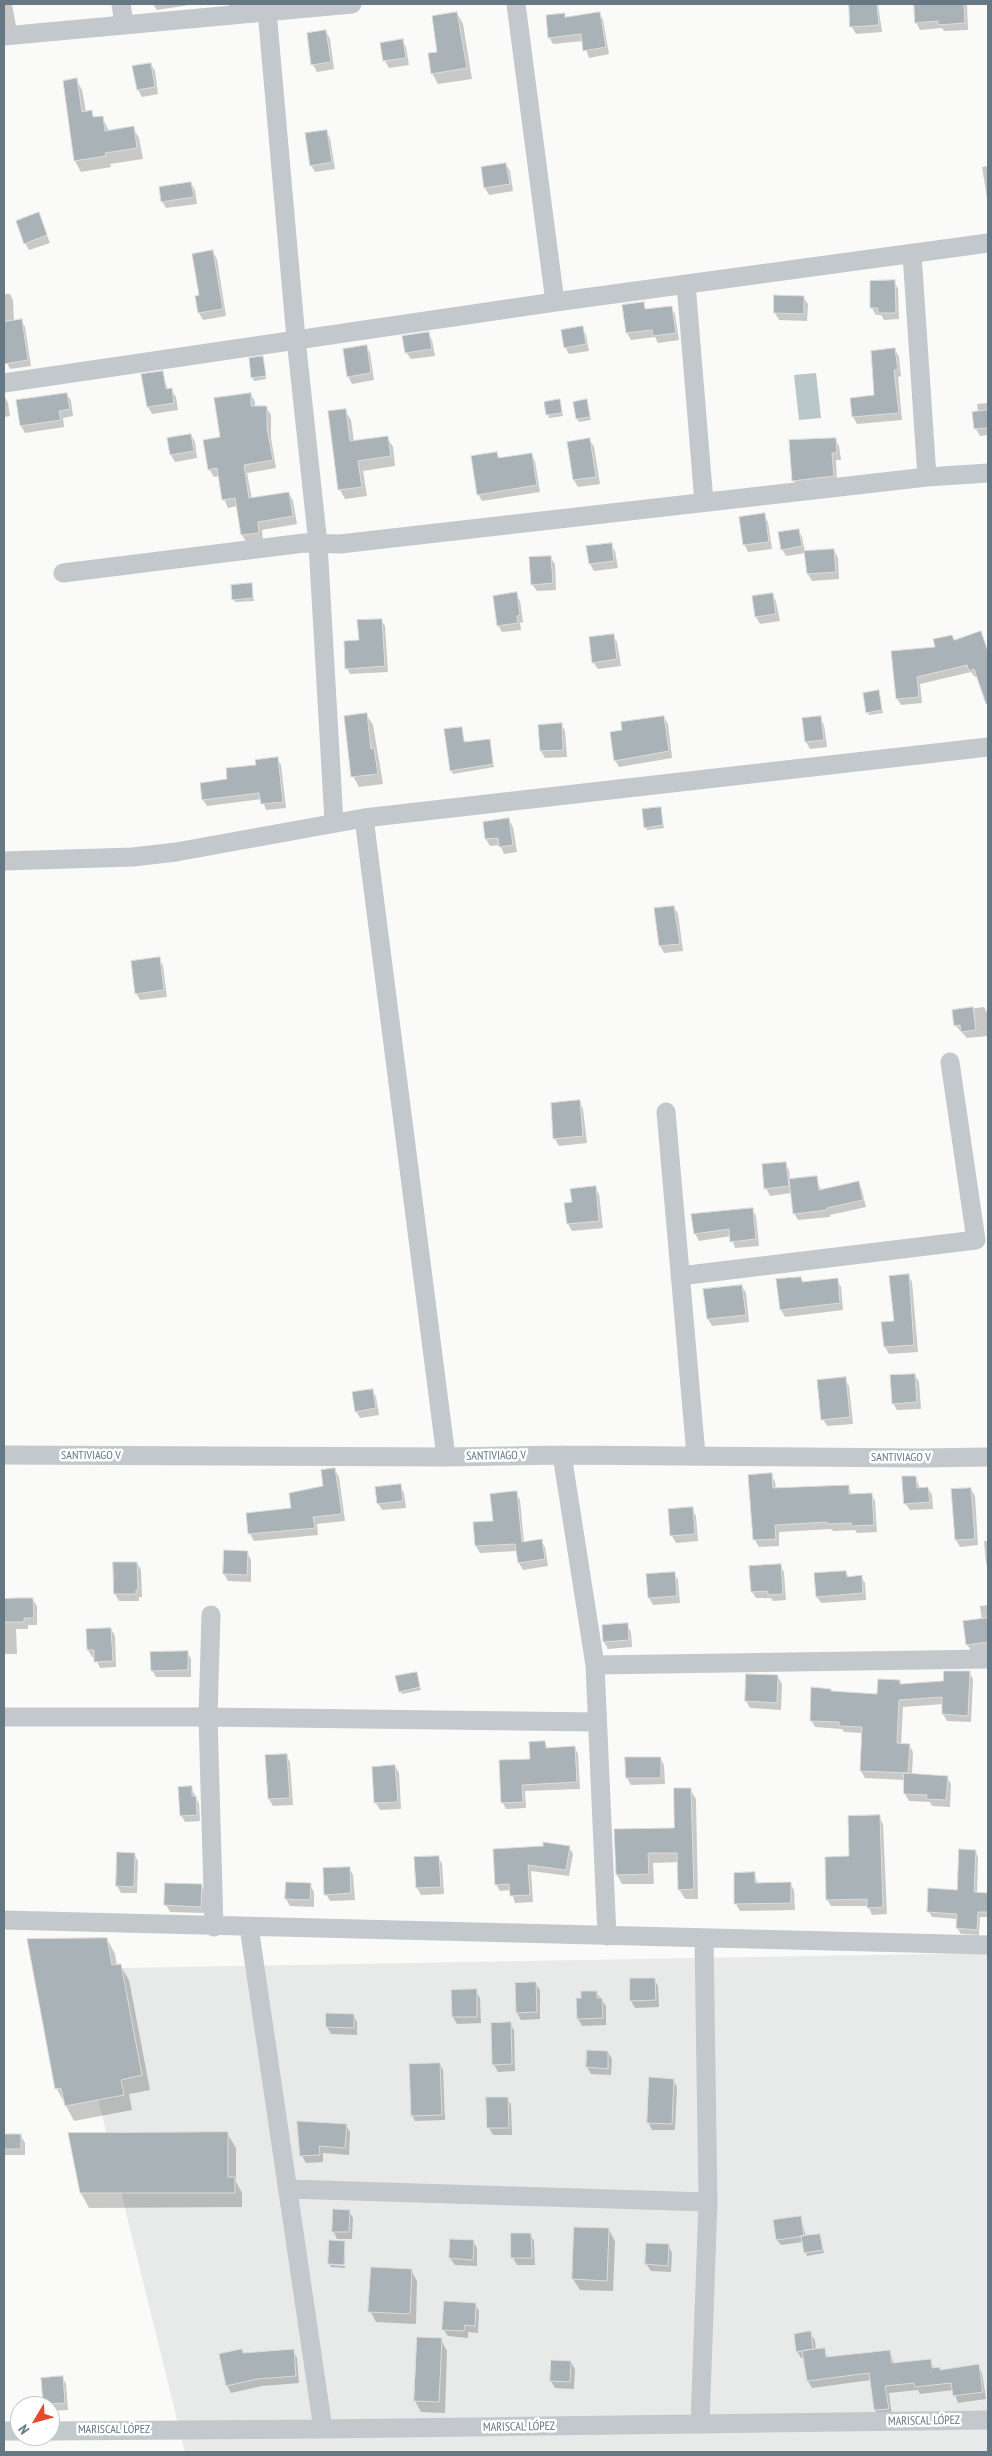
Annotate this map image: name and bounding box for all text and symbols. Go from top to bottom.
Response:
street label: SANTIVIAGO V [466,1448,526,1464]
street label: SANTIVIAGO V [61,1449,121,1463]
street label: SANTIVIAGO V [871,1451,931,1465]
north arrow [10,2396,60,2446]
street label: MARISCAL LÓPEZ [888,2413,960,2429]
street label: MARISCAL LÓPEZ [483,2419,555,2435]
text: N [14,2421,33,2438]
street label: MARISCAL LÓPEZ [78,2423,150,2437]

